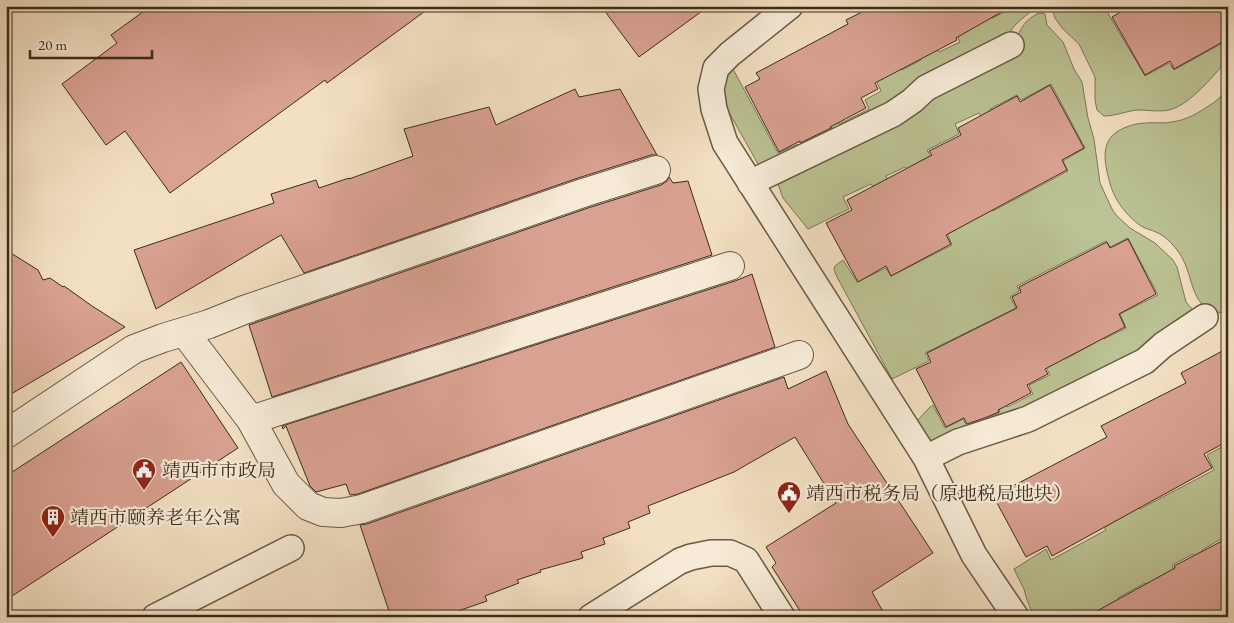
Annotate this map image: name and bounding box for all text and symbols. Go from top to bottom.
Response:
scale bar [30,28,152,60]
text: 20 m [38,35,67,54]
public building icon: 靖西市市政局 [131,457,157,491]
place label: 靖西市市政局 [162,458,276,483]
public building icon: 靖西市税务局（原地税局地块） [776,480,802,514]
place label: 靖西市税务局（原地税局地块） [806,481,1072,506]
building icon: 靖西市颐养老年公寓 [40,504,66,538]
place label: 靖西市颐养老年公寓 [70,505,241,530]

